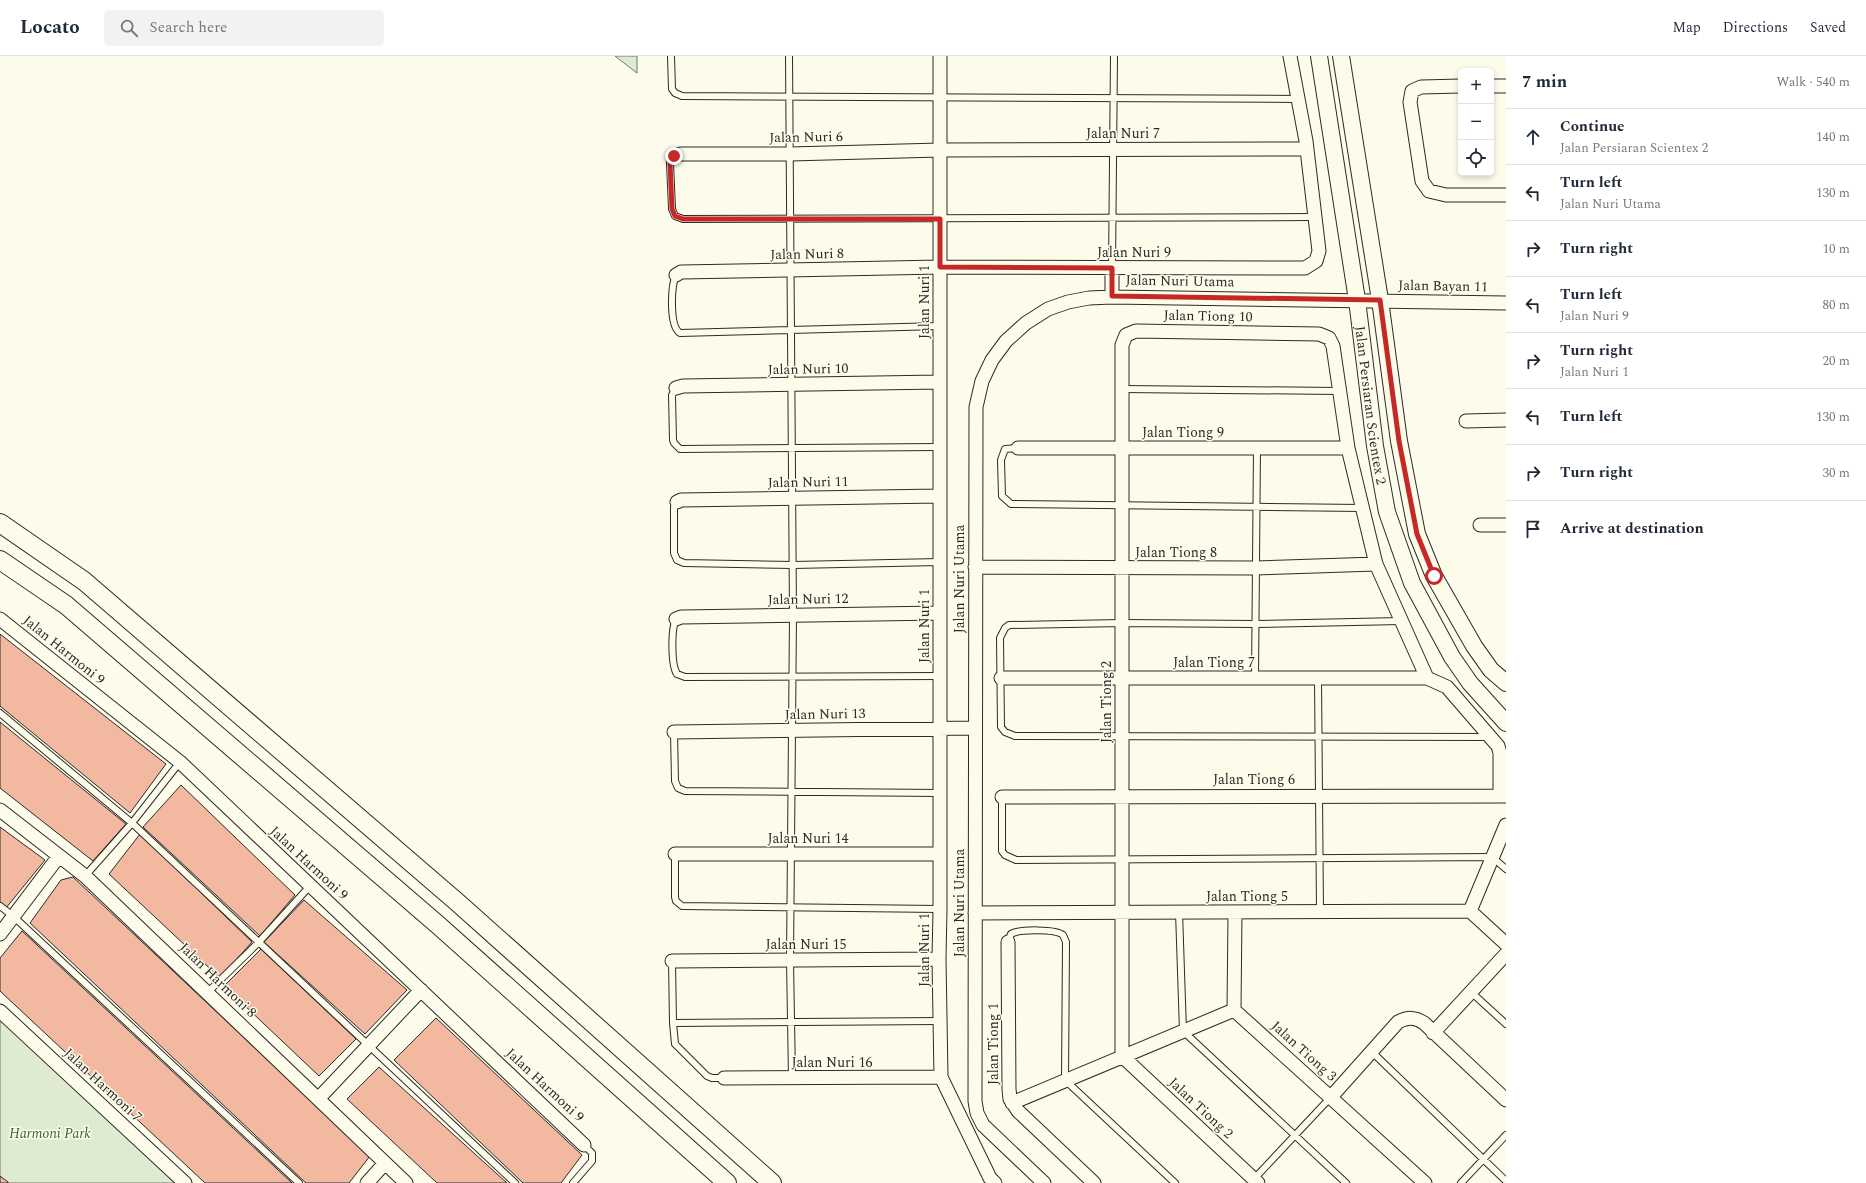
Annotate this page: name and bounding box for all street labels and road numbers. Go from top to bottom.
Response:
street label: Jalan Nuri 7 [1086,123,1160,144]
street label: Jalan Nuri 6 [769,126,843,148]
street label: Jalan Nuri 9 [1097,242,1171,263]
street label: Jalan Nuri 8 [770,243,844,265]
street label: Jalan Nuri 1 [914,265,935,339]
street label: Jalan Nuri Utama [1125,270,1235,292]
street label: Jalan Bayan 11 [1398,275,1488,297]
street label: Jalan Tiong 10 [1163,305,1253,327]
street label: Jalan Persiaran Scientex 2 [1350,325,1392,486]
street label: Jalan Nuri 10 [767,358,849,380]
street label: Jalan Tiong 9 [1142,422,1224,443]
street label: Jalan Nuri 11 [767,471,849,493]
street label: Jalan Nuri Utama [949,524,970,633]
street label: Jalan Tiong 8 [1135,542,1217,563]
street label: Jalan Nuri 12 [767,588,849,610]
street label: Jalan Nuri 1 [914,589,935,663]
street label: Jalan Harmoni 9 [18,610,110,690]
street label: Jalan Tiong 7 [1173,652,1255,673]
street label: Jalan Tiong 2 [1096,661,1117,743]
street label: Jalan Nuri 13 [784,703,866,725]
street label: Jalan Tiong 6 [1213,769,1295,790]
street label: Jalan Harmoni 9 [265,821,353,905]
street label: Jalan Nuri 14 [768,828,848,849]
street label: Jalan Nuri Utama [949,848,970,957]
street label: Jalan Tiong 5 [1206,886,1288,907]
street label: Jalan Nuri 1 [914,913,935,987]
street label: Jalan Nuri 15 [766,934,846,955]
street label: Jalan Harmoni 8 [174,937,262,1023]
street label: Jalan Tiong 1 [983,1003,1004,1085]
street label: Jalan Tiong 3 [1266,1016,1342,1086]
street label: Jalan Harmoni 7 [59,1043,147,1127]
street label: Jalan Harmoni 9 [501,1043,589,1127]
street label: Jalan Nuri 16 [792,1052,872,1073]
street label: Jalan Tiong 2 [1164,1072,1238,1144]

